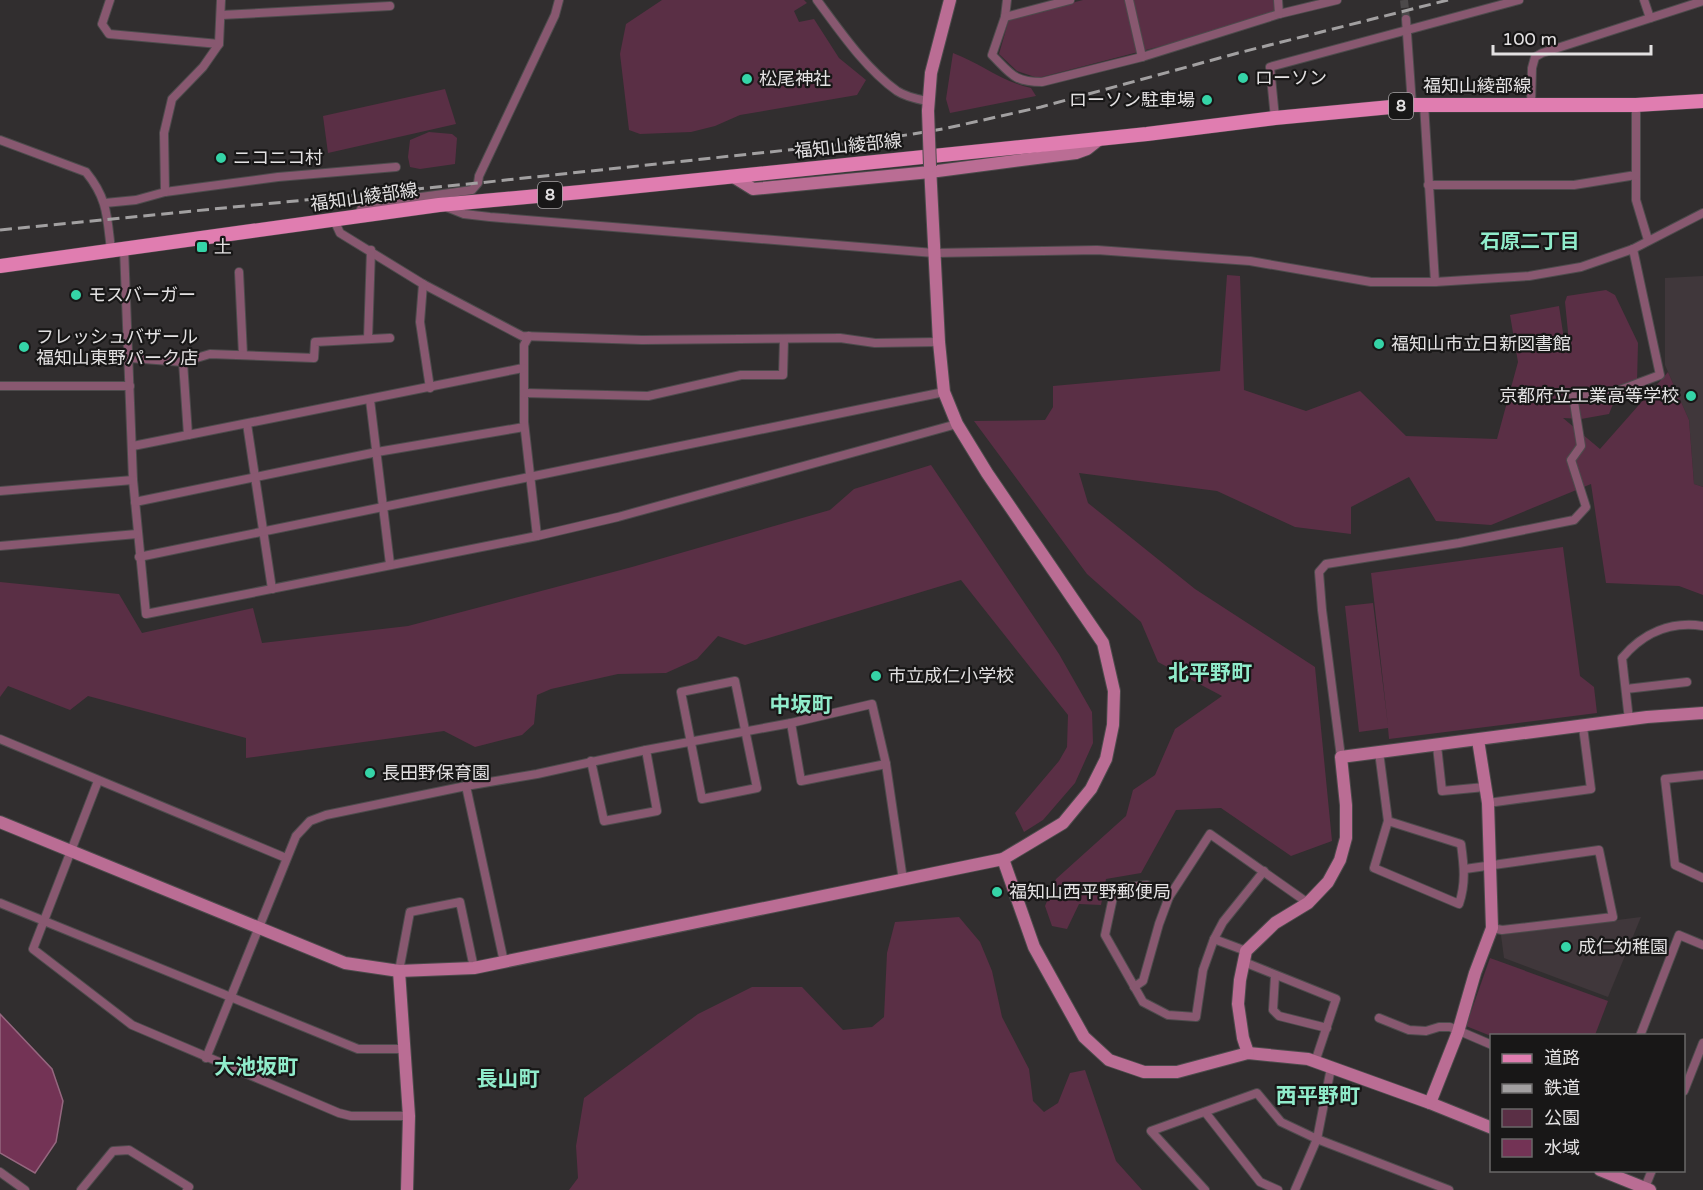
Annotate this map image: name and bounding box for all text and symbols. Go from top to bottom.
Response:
scale bar [1493,18,1650,56]
text: 100 m [1502,28,1557,50]
place label: ローソン [1255,67,1327,89]
place label: 松尾神社 [759,68,831,90]
marker: ローソン [1236,71,1250,85]
marker: 松尾神社 [740,72,754,86]
street label: 福知山綾部線 [1423,75,1531,97]
place label: ローソン駐車場 [1069,89,1195,111]
marker: ローソン駐車場 [1200,93,1214,107]
road number: 8 [1389,93,1413,119]
street label: 福知山綾部線 [793,129,903,163]
place label: ニコニコ村 [233,147,323,169]
marker: ニコニコ村 [214,151,228,165]
street label: 福知山綾部線 [309,179,419,215]
road number: 8 [538,182,562,208]
district label: 石原二丁目 [1480,230,1580,254]
place label: 土 [214,236,232,258]
marker: 土 [195,240,209,254]
place label: モスバーガー [88,284,196,306]
marker: モスバーガー [69,288,83,302]
place label: フレッシュバザール 福知山東野パーク店 [36,326,198,369]
place label: 福知山市立日新図書館 [1391,333,1571,355]
marker: 福知山市立日新図書館 [1372,337,1386,351]
marker: フレッシュバザール 福知山東野パーク店 [17,340,31,354]
place label: 京都府立工業高等学校 [1499,385,1679,407]
marker: 京都府立工業高等学校 [1684,389,1698,403]
district label: 北平野町 [1168,661,1252,686]
place label: 市立成仁小学校 [888,665,1014,687]
marker: 市立成仁小学校 [869,669,883,683]
district label: 中坂町 [770,693,833,718]
place label: 長田野保育園 [382,762,490,784]
marker: 長田野保育園 [363,766,377,780]
place label: 福知山西平野郵便局 [1009,881,1171,903]
marker: 福知山西平野郵便局 [990,885,1004,899]
place label: 成仁幼稚園 [1578,936,1668,958]
marker: 成仁幼稚園 [1559,940,1573,954]
legend [1490,1034,1685,1172]
text: 道路 [1544,1047,1580,1069]
district label: 大池坂町 [214,1055,298,1080]
district label: 長山町 [477,1067,540,1092]
text: 鉄道 [1544,1077,1580,1099]
district label: 西平野町 [1276,1084,1360,1109]
text: 公園 [1544,1107,1580,1129]
text: 水域 [1544,1137,1580,1159]

